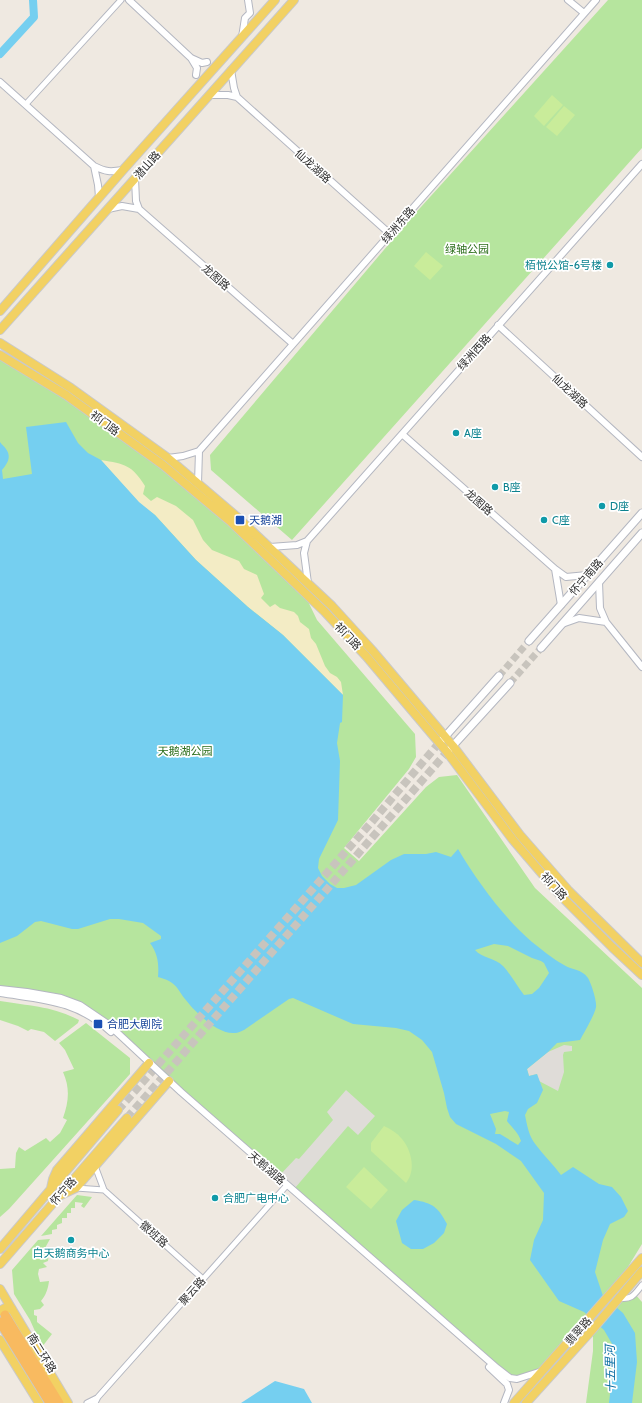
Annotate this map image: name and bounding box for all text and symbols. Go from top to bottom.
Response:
street label: 仙龙湖路 [292,146,334,186]
street label: 潜山路 [131,148,163,182]
street label: 绿洲东路 [378,204,418,246]
park label: 绿轴公园 [445,242,489,256]
place label: 栢悦公馆-6号楼 [525,258,602,272]
marker: 栢悦公馆-6号楼 [605,260,615,270]
street label: 龙图路 [199,261,233,293]
street label: 绿洲西路 [454,331,494,373]
street label: 仙龙湖路 [549,371,591,411]
street label: 祁门路 [88,408,122,438]
place label: A座 [464,426,482,440]
marker: A座 [451,428,461,438]
place label: B座 [503,480,521,494]
marker: B座 [490,482,500,492]
street label: 龙图路 [462,486,496,518]
place label: D座 [610,499,629,513]
marker: D座 [597,501,607,511]
place label: 天鹅湖 [249,513,282,527]
place label: C座 [552,513,570,527]
marker: 天鹅湖 [234,514,246,526]
marker: C座 [539,515,549,525]
street label: 怀宁南路 [566,556,606,598]
street label: 祁门路 [332,619,364,653]
park label: 天鹅湖公园 [158,744,213,758]
street label: 祁门路 [538,869,570,903]
place label: 合肥大剧院 [107,1017,162,1031]
marker: 合肥大剧院 [92,1018,104,1030]
street label: 天鹅湖路 [246,1148,288,1188]
street label: 怀宁路 [47,1174,79,1208]
place label: 合肥广电中心 [223,1191,289,1205]
marker: 合肥广电中心 [210,1193,220,1203]
street label: 徽班路 [137,1218,171,1250]
marker: 白天鹅商务中心 [66,1235,76,1245]
place label: 白天鹅商务中心 [33,1246,110,1260]
street label: 聚云路 [176,1274,208,1308]
street label: 翡翠路 [562,1314,594,1348]
street label: 南二环路 [24,1331,60,1375]
water label: 十五里河 [602,1343,618,1393]

